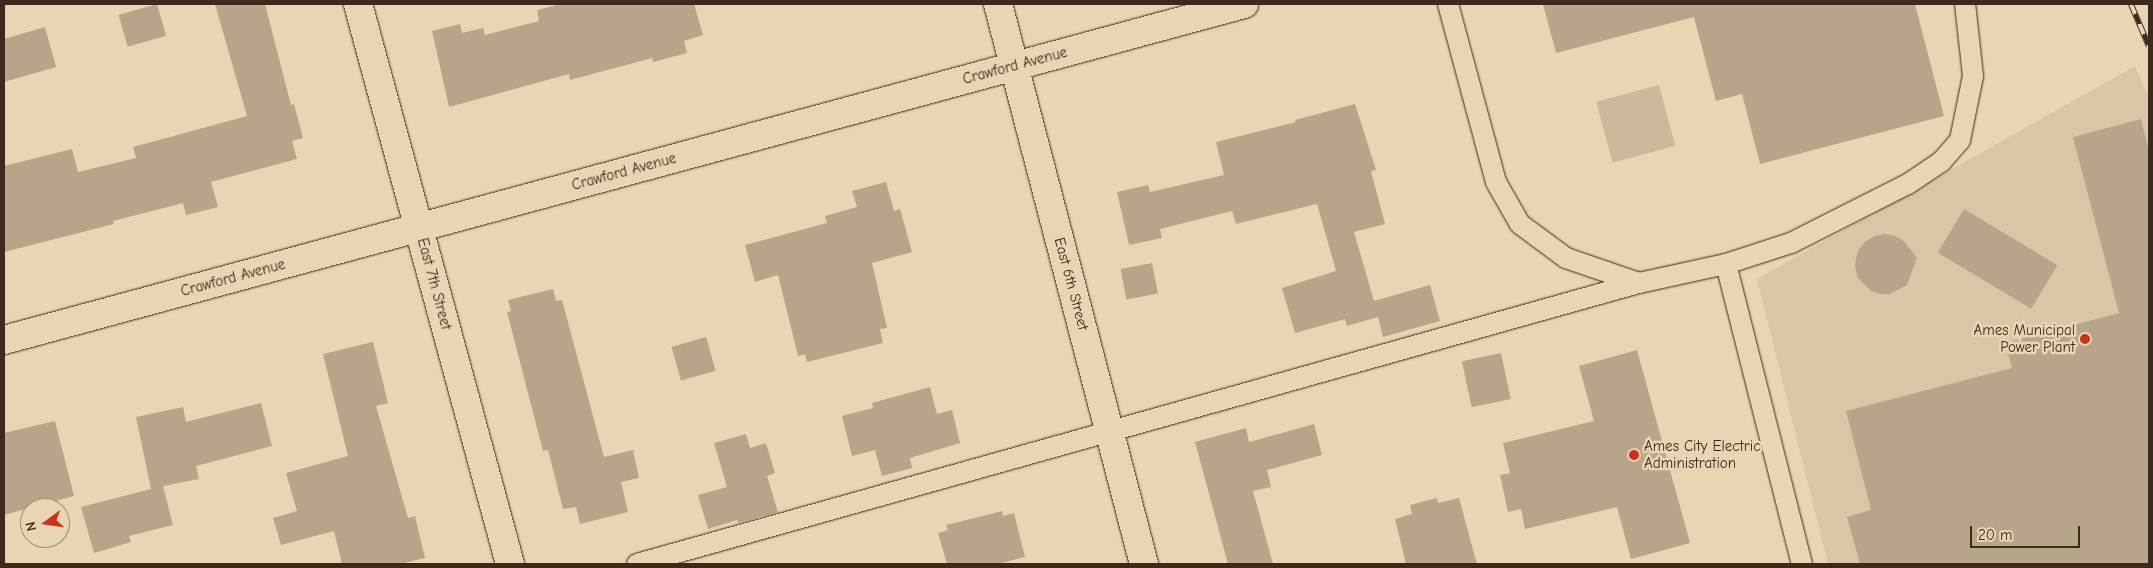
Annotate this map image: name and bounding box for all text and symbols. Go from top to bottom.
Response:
street label: Crawford Avenue [961,43,1069,89]
street label: Crawford Avenue [570,149,678,195]
street label: East 7th Street [413,236,455,332]
street label: East 6th Street [1050,236,1092,332]
street label: Crawford Avenue [179,255,287,301]
place label: Ames Municipal Power Plant [1974,321,2075,356]
marker: Ames Municipal Power Plant [2079,333,2091,345]
place label: Ames City Electric Administration [1644,437,1760,472]
marker: Ames City Electric Administration [1628,449,1640,461]
north arrow [20,498,70,548]
scale bar [1973,516,2083,548]
text: N [22,520,40,533]
text: 20 m [1978,526,2012,544]

